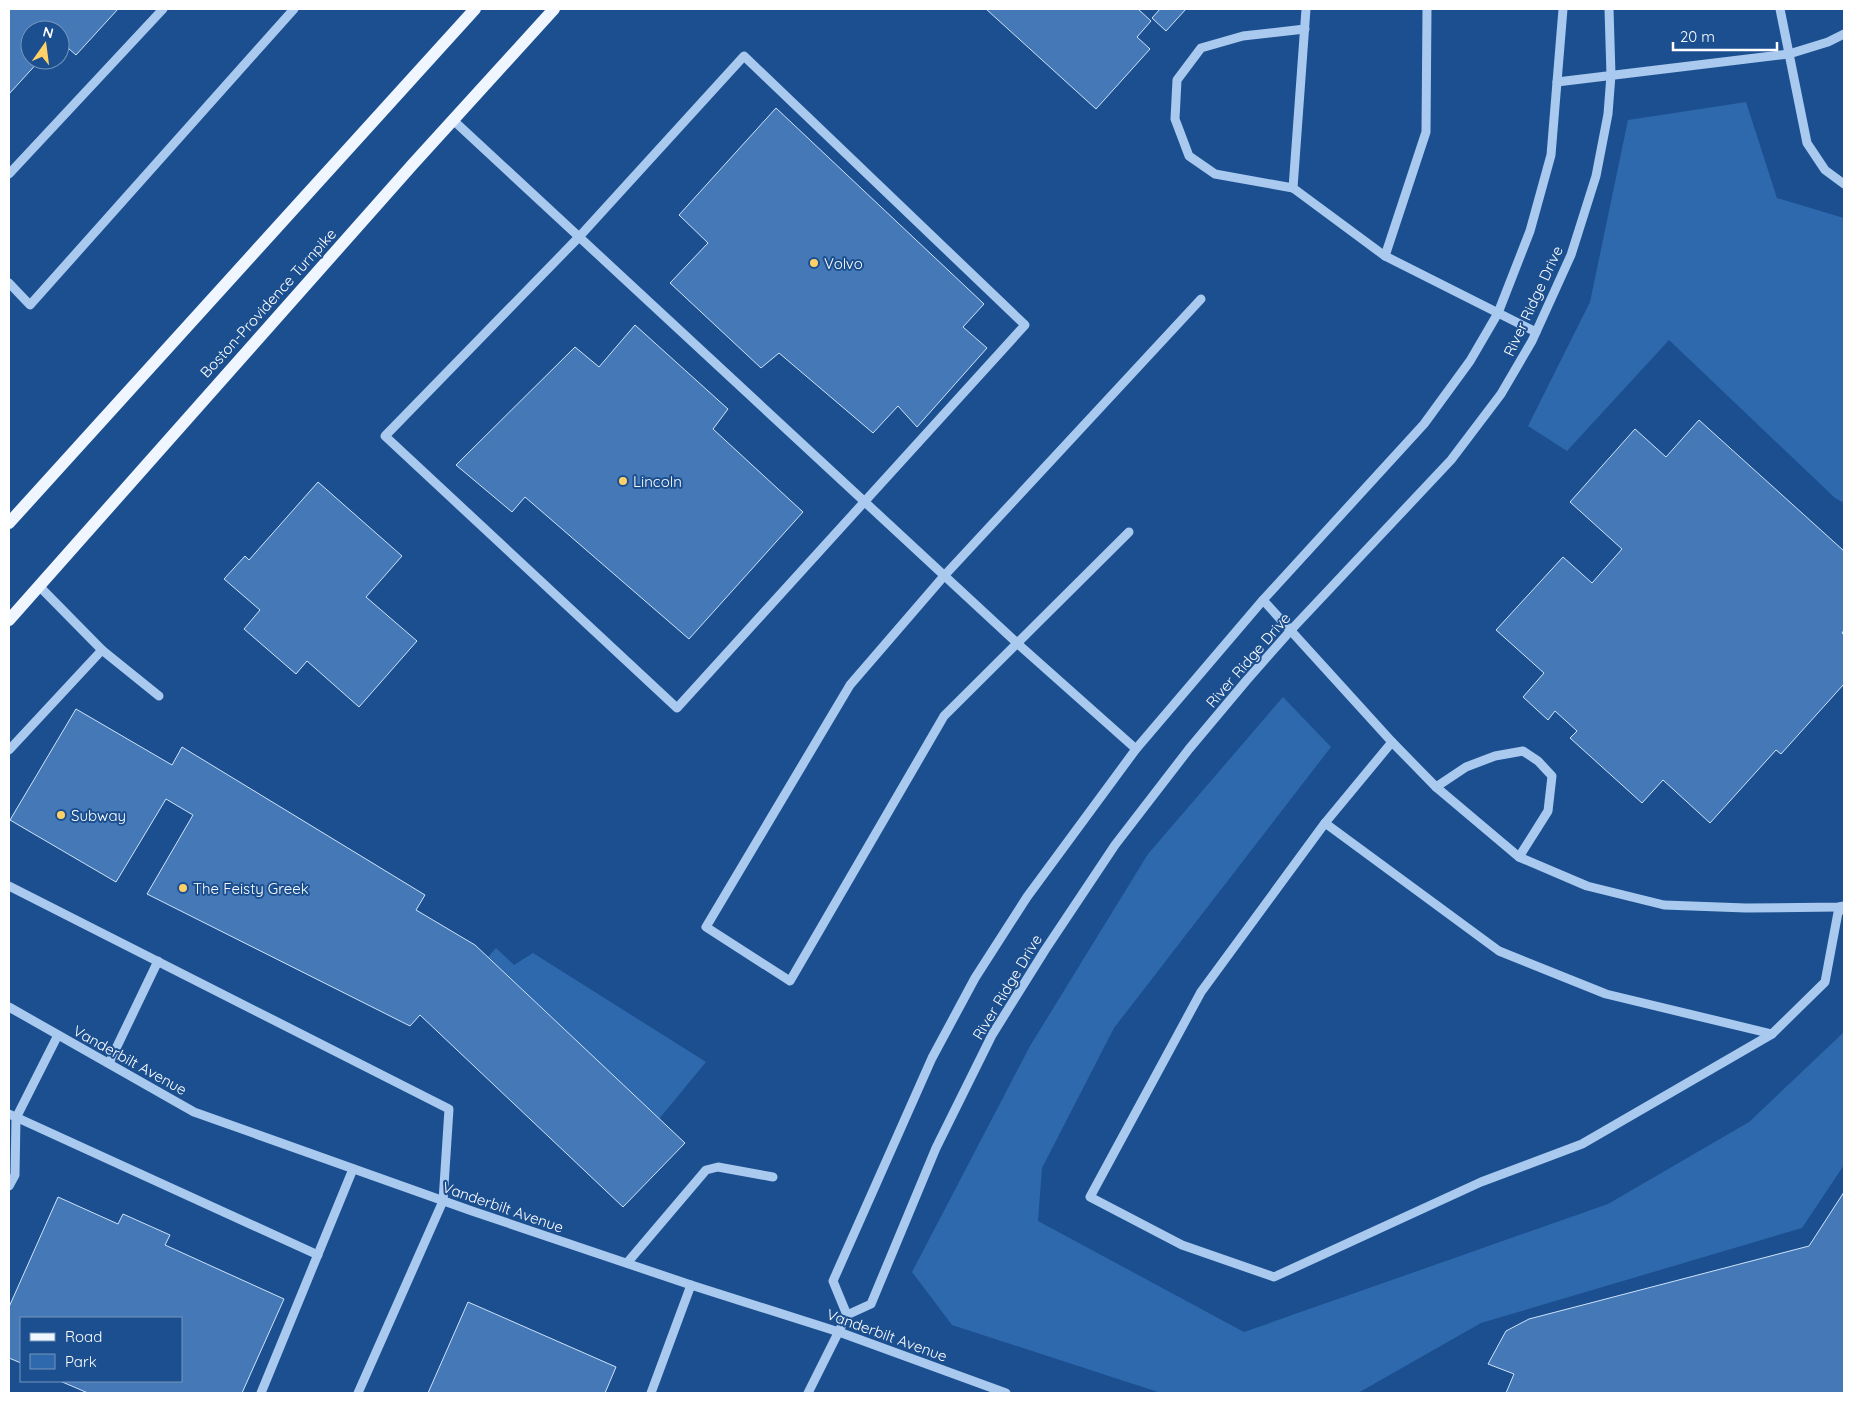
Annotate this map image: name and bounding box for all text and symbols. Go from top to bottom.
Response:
north arrow [20,20,70,70]
scale bar [1673,20,1777,52]
text: N [41,22,55,42]
text: 20 m [1680,27,1715,46]
street label: Boston-Providence Turnpike [196,224,340,382]
street label: River Ridge Drive [1499,243,1567,359]
place label: Volvo [824,254,863,273]
marker: Volvo [808,257,820,269]
place label: Lincoln [633,472,682,491]
marker: Lincoln [617,475,629,487]
street label: River Ridge Drive [1202,609,1294,711]
place label: Subway [71,806,126,825]
marker: Subway [55,809,67,821]
place label: The Feisty Greek [193,879,309,898]
marker: The Feisty Greek [177,882,189,894]
street label: River Ridge Drive [968,931,1046,1043]
street label: Vanderbilt Avenue [70,1021,190,1099]
street label: Vanderbilt Avenue [440,1177,566,1237]
street label: Vanderbilt Avenue [824,1304,950,1366]
legend [20,1317,182,1382]
text: Road [65,1327,102,1346]
text: Park [65,1352,97,1371]

